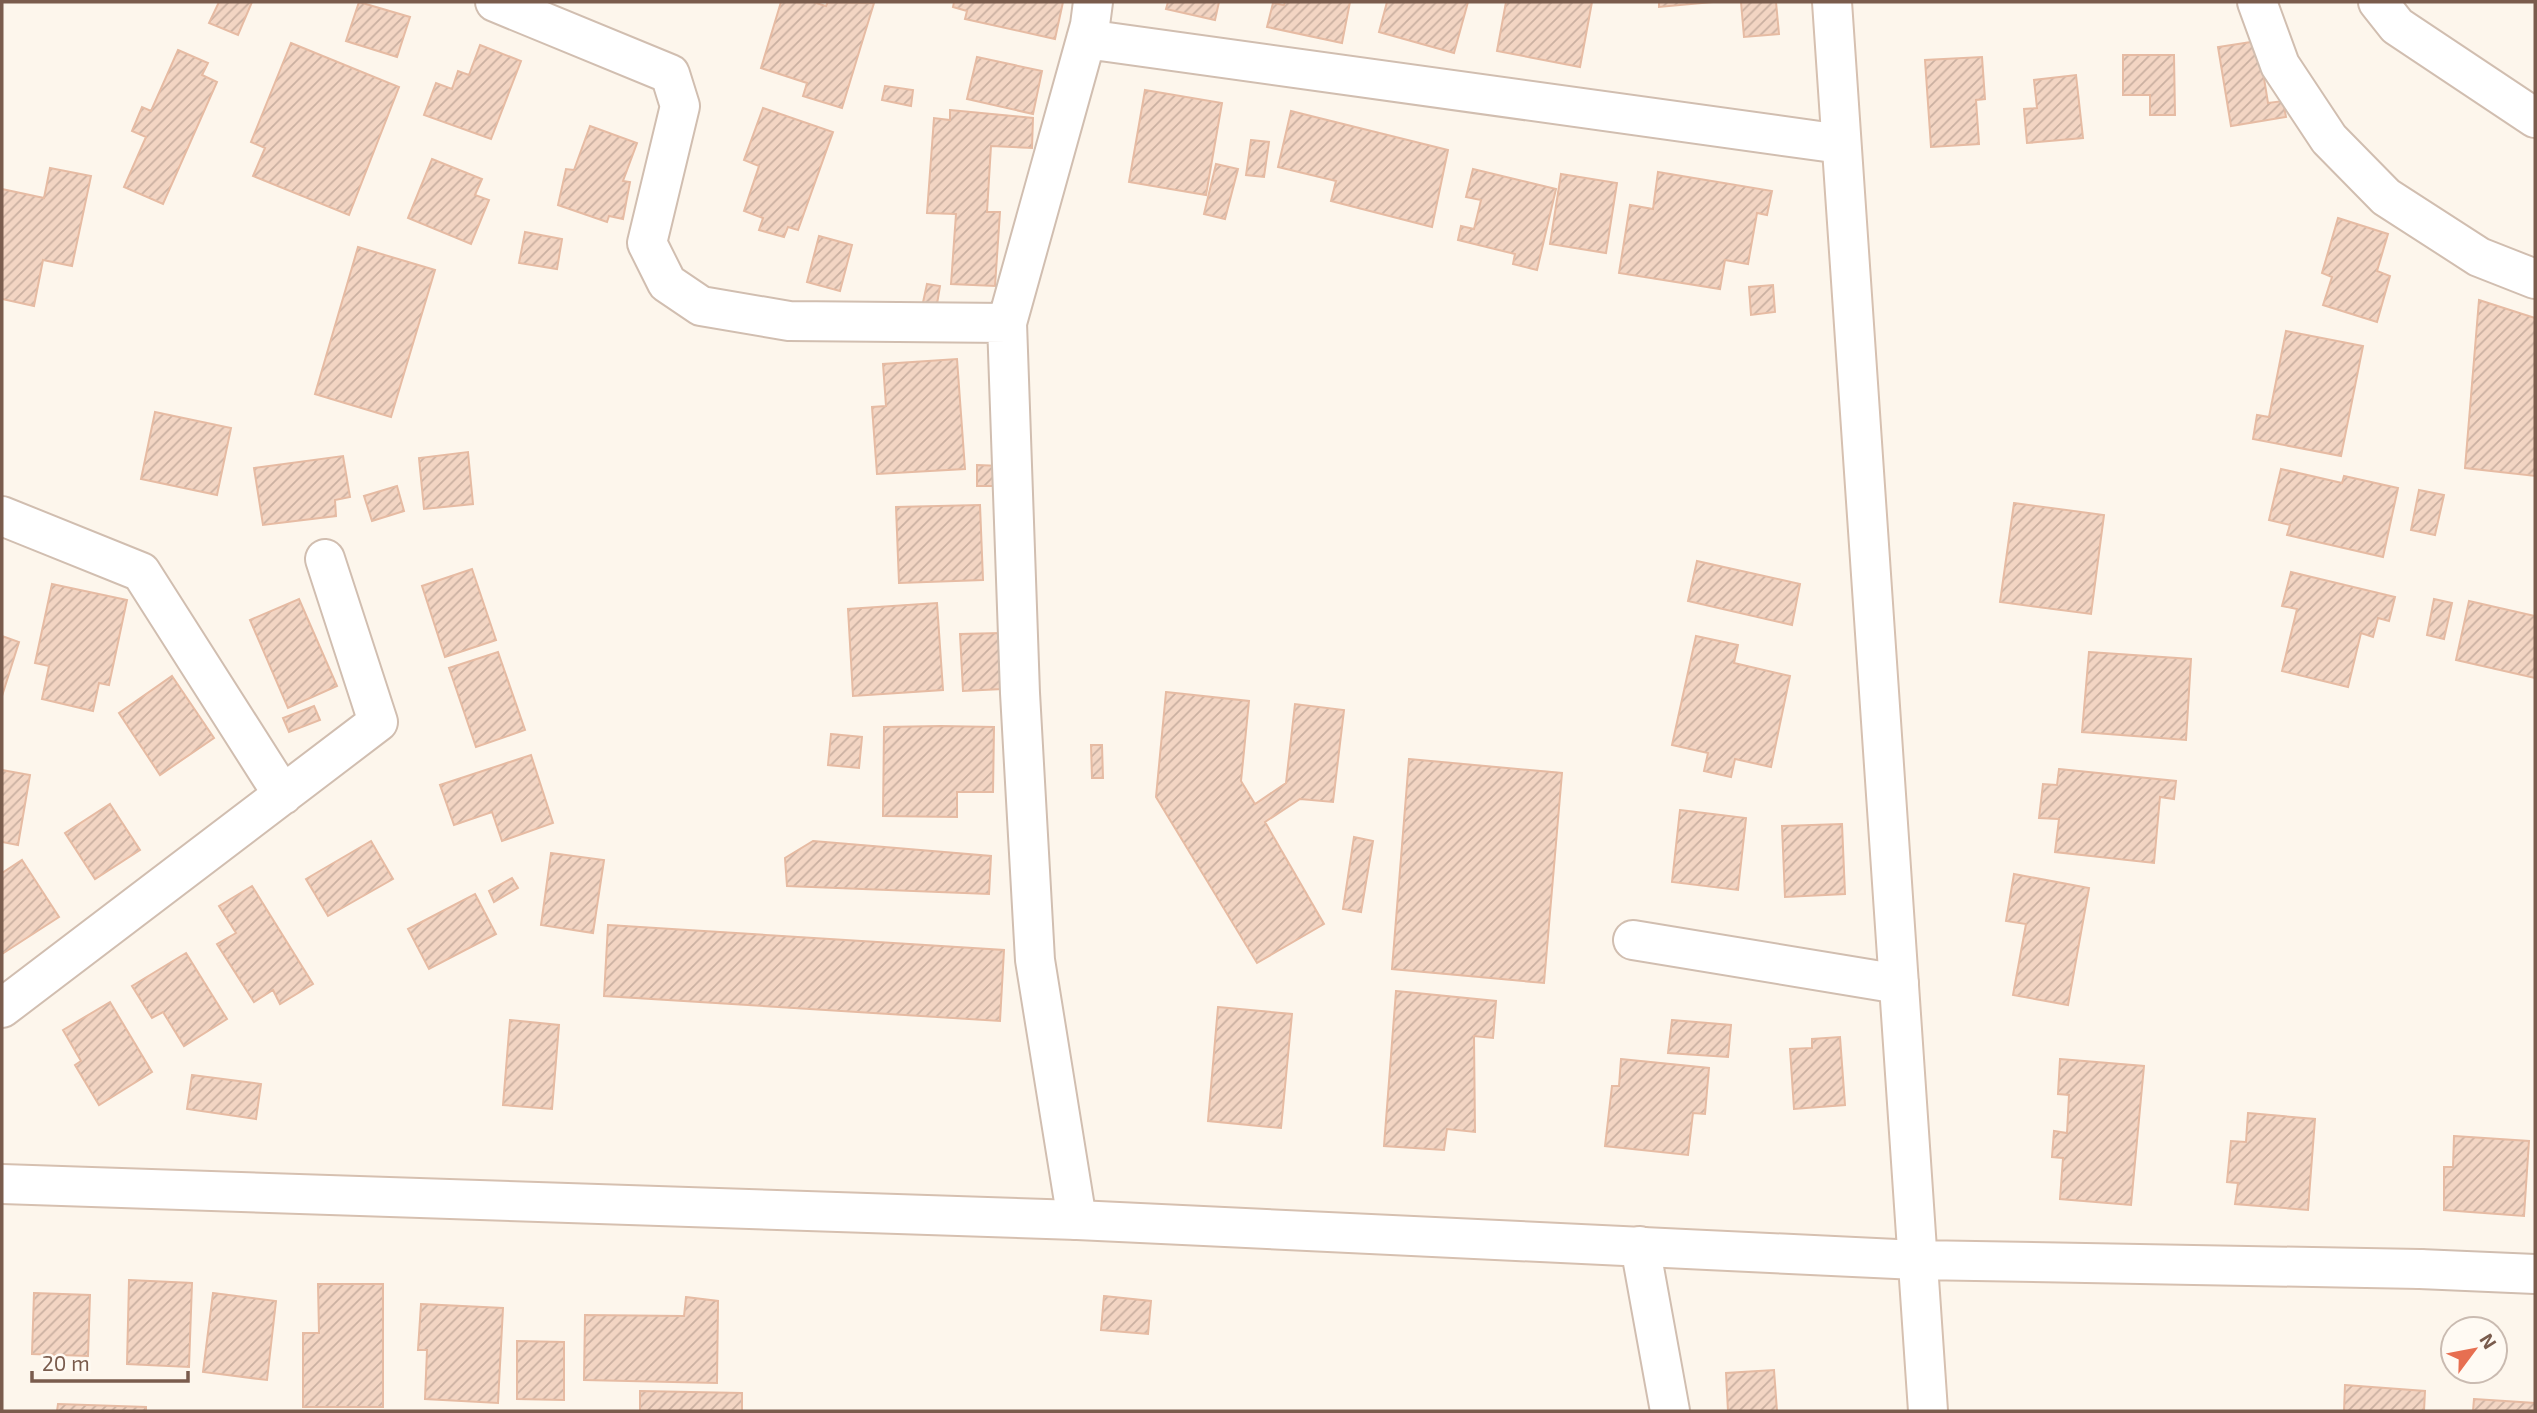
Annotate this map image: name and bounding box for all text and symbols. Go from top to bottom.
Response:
north arrow [2439,1315,2509,1385]
text: N [2475,1329,2502,1353]
scale bar [32,1340,187,1384]
text: 20 m [42,1350,90,1375]

